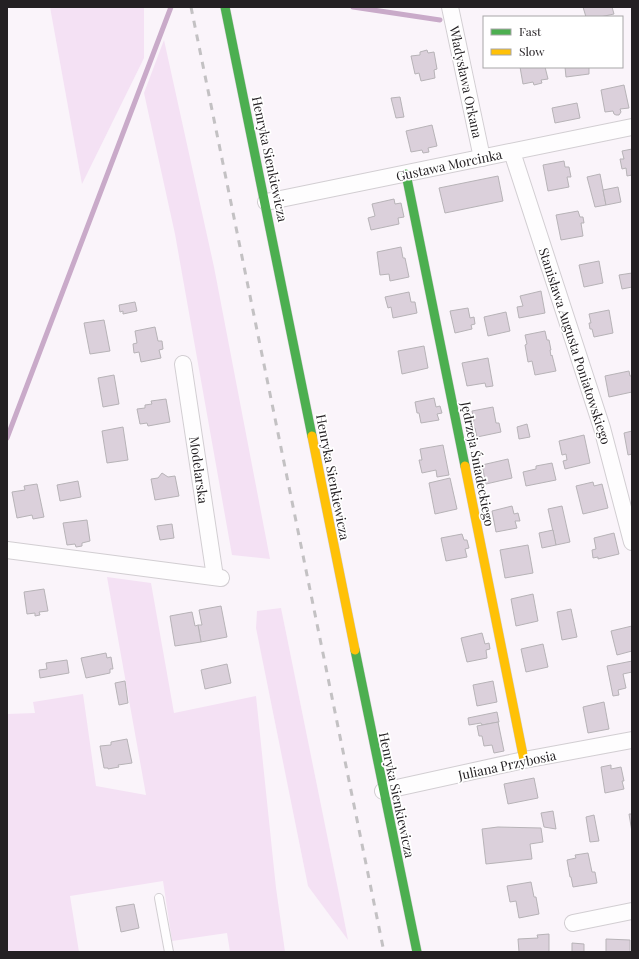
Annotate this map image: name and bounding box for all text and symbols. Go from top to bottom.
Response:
legend [483,16,623,68]
street label: Władysława Orkana [446,23,487,140]
text: Fast [519,23,542,39]
text: Slow [519,43,545,59]
street label: Henryka Sienkiewicza [249,95,292,224]
street label: Gustawa Morcinka [394,145,504,184]
street label: Stanisława Augusta Poniatowskiego [536,245,615,446]
street label: Jędrzeja Śniadeckiego [458,399,499,528]
street label: Henryka Sienkiewicza [313,412,354,542]
street label: Modelarska [186,435,213,505]
street label: Henryka Sienkiewicza [376,731,419,860]
street label: Juliana Przybosia [455,746,558,783]

